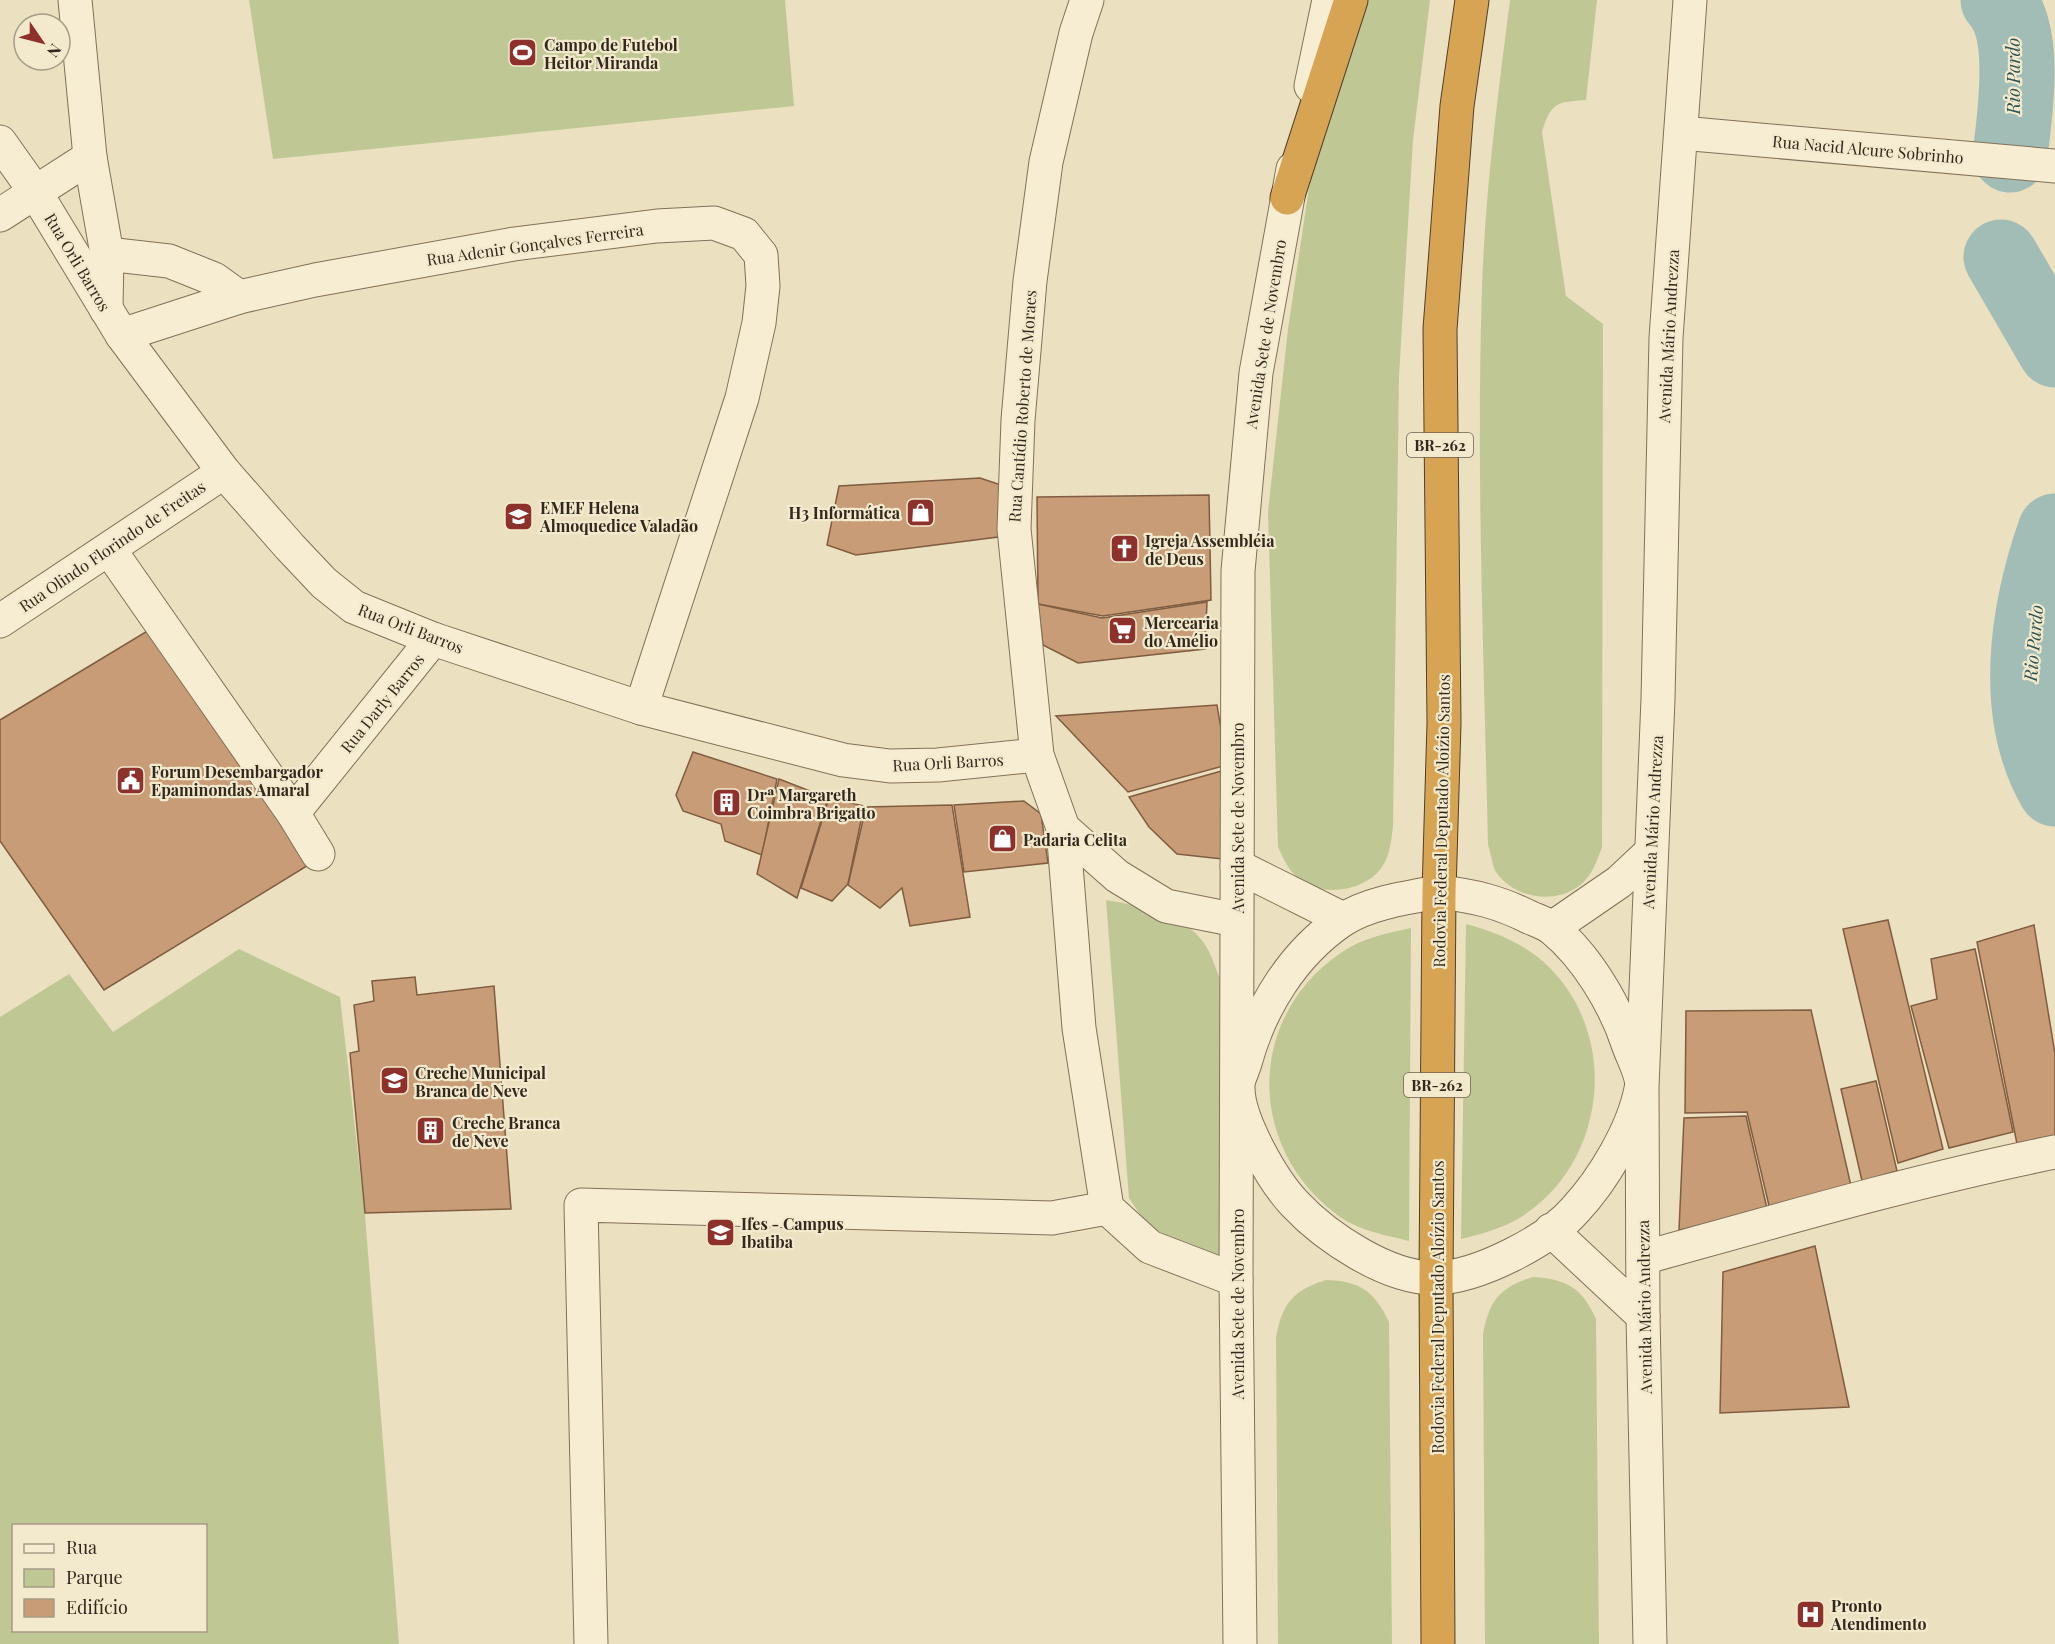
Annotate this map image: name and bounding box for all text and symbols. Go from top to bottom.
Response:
north arrow [12,12,72,72]
place label: Campo de Futebol Heitor Miranda [544,34,678,73]
sports icon: Campo de Futebol Heitor Miranda [507,37,539,69]
water label: Rio Pardo [2001,38,2025,115]
text: N [43,40,67,62]
street label: Rua Nacid Alcure Sobrinho [1771,130,1965,168]
street label: Rua Orli Barros [40,209,116,315]
street label: Rua Adenir Gonçalves Ferreira [425,218,645,270]
street label: Avenida Sete de Novembro [1240,238,1290,431]
street label: Avenida Mário Andrezza [1653,249,1683,424]
street label: Rua Cantídio Roberto de Moraes [1003,289,1041,523]
road number: BR-262 [1407,433,1473,457]
street label: Rua Olindo Florindo de Freitas [15,476,209,616]
shop icon: H3 Informática [905,496,937,528]
place label: EMEF Helena Almoquedice Valadão [539,497,698,536]
school or university icon: EMEF Helena Almoquedice Valadão [503,500,535,532]
place label: H3 Informática [788,502,901,523]
place label: Igreja Assembléia de Deus [1145,530,1275,569]
church icon: Igreja Assembléia de Deus [1108,533,1140,565]
street label: Rua Orli Barros [355,598,467,658]
water label: Rio Pardo [2018,604,2048,683]
place label: Mercearia do Amélio [1144,612,1220,651]
supermarket icon: Mercearia do Amélio [1107,615,1139,647]
street label: Rua Darly Barros [336,649,428,757]
street label: Rodovia Federal Deputado Aloízio Santos [1428,674,1454,968]
street label: Avenida Sete de Novembro [1227,722,1248,915]
street label: Avenida Mário Andrezza [1637,735,1667,910]
street label: Rua Orli Barros [892,749,1004,775]
place label: Forum Desembargador Epaminondas Amaral [151,761,324,800]
public building icon: Forum Desembargador Epaminondas Amaral [114,764,146,796]
place label: Drª Margareth Coimbra Brigatto [747,784,876,823]
building icon: Drª Margareth Coimbra Brigatto [710,787,742,819]
shop icon: Padaria Celita [986,823,1018,855]
place label: Padaria Celita [1023,829,1128,850]
place label: Creche Municipal Branca de Neve [415,1062,546,1101]
school or university icon: Creche Municipal Branca de Neve [378,1065,410,1097]
road number: BR-262 [1404,1073,1470,1097]
place label: Creche Branca de Neve [452,1112,561,1151]
building icon: Creche Branca de Neve [415,1115,447,1147]
street label: Rodovia Federal Deputado Aloízio Santos [1427,1160,1448,1454]
street label: Avenida Sete de Novembro [1227,1208,1248,1401]
place label: Ifes - Campus Ibatiba [741,1213,844,1252]
school or university icon: Ifes - Campus Ibatiba [704,1216,736,1248]
street label: Avenida Mário Andrezza [1632,1220,1656,1395]
legend [12,1524,207,1632]
text: Rua [66,1535,97,1559]
text: Parque [66,1565,123,1589]
text: Edifício [66,1595,128,1619]
place label: Pronto Atendimento [1830,1595,1927,1634]
hospital icon: Pronto Atendimento [1794,1598,1826,1630]

